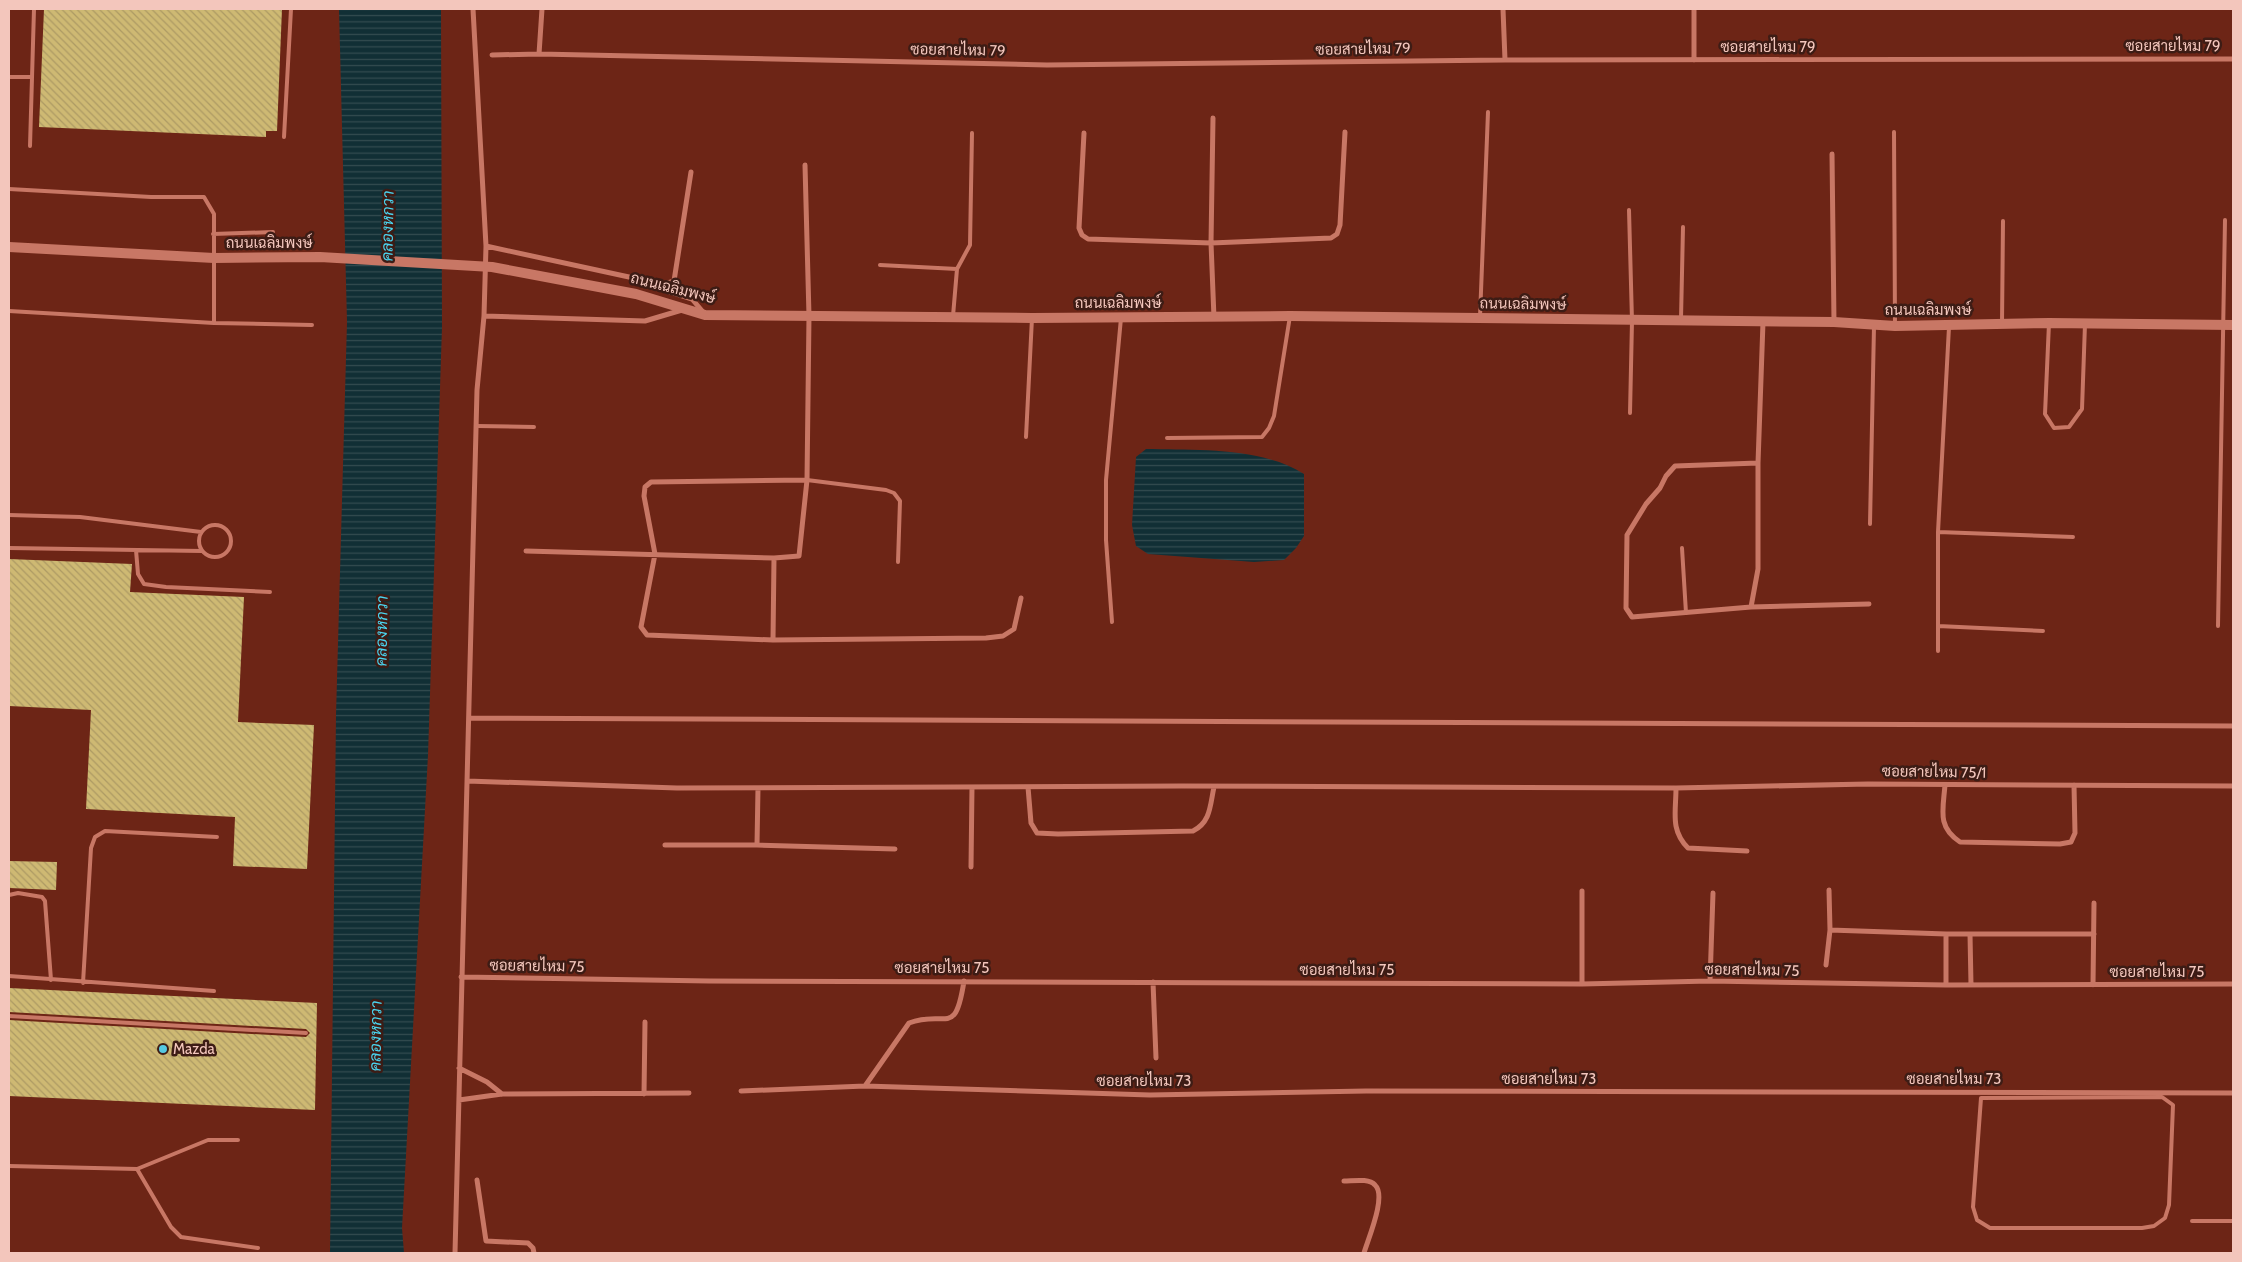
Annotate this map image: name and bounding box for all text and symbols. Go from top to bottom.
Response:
street label: ซอยสายไหม 79 [2125,36,2221,55]
street label: ซอยสายไหม 79 [1720,37,1816,56]
street label: ซอยสายไหม 79 [1315,38,1411,59]
street label: ซอยสายไหม 79 [910,39,1006,60]
water label: คลองหกวา [377,190,398,262]
street label: ถนนเฉลิมพงษ์ [226,233,313,252]
street label: ถนนเฉลิมพงษ์ [629,268,718,307]
street label: ถนนเฉลิมพงษ์ [1075,293,1162,312]
street label: ถนนเฉลิมพงษ์ [1479,293,1567,314]
street label: ถนนเฉลิมพงษ์ [1885,300,1972,319]
water label: คลองหกวา [371,595,392,667]
street label: ซอยสายไหม 75/1 [1882,761,1986,782]
street label: ซอยสายไหม 75 [489,955,585,976]
street label: ซอยสายไหม 75 [895,958,989,977]
street label: ซอยสายไหม 75 [1704,959,1800,980]
street label: ซอยสายไหม 75 [1300,960,1394,979]
street label: ซอยสายไหม 75 [2110,962,2204,981]
water label: คลองหกวา [365,1000,386,1072]
place label: Mazda [173,1040,216,1058]
marker: Mazda [157,1043,169,1055]
street label: ซอยสายไหม 73 [1502,1069,1596,1088]
street label: ซอยสายไหม 73 [1907,1069,2001,1088]
street label: ซอยสายไหม 73 [1097,1071,1191,1090]

